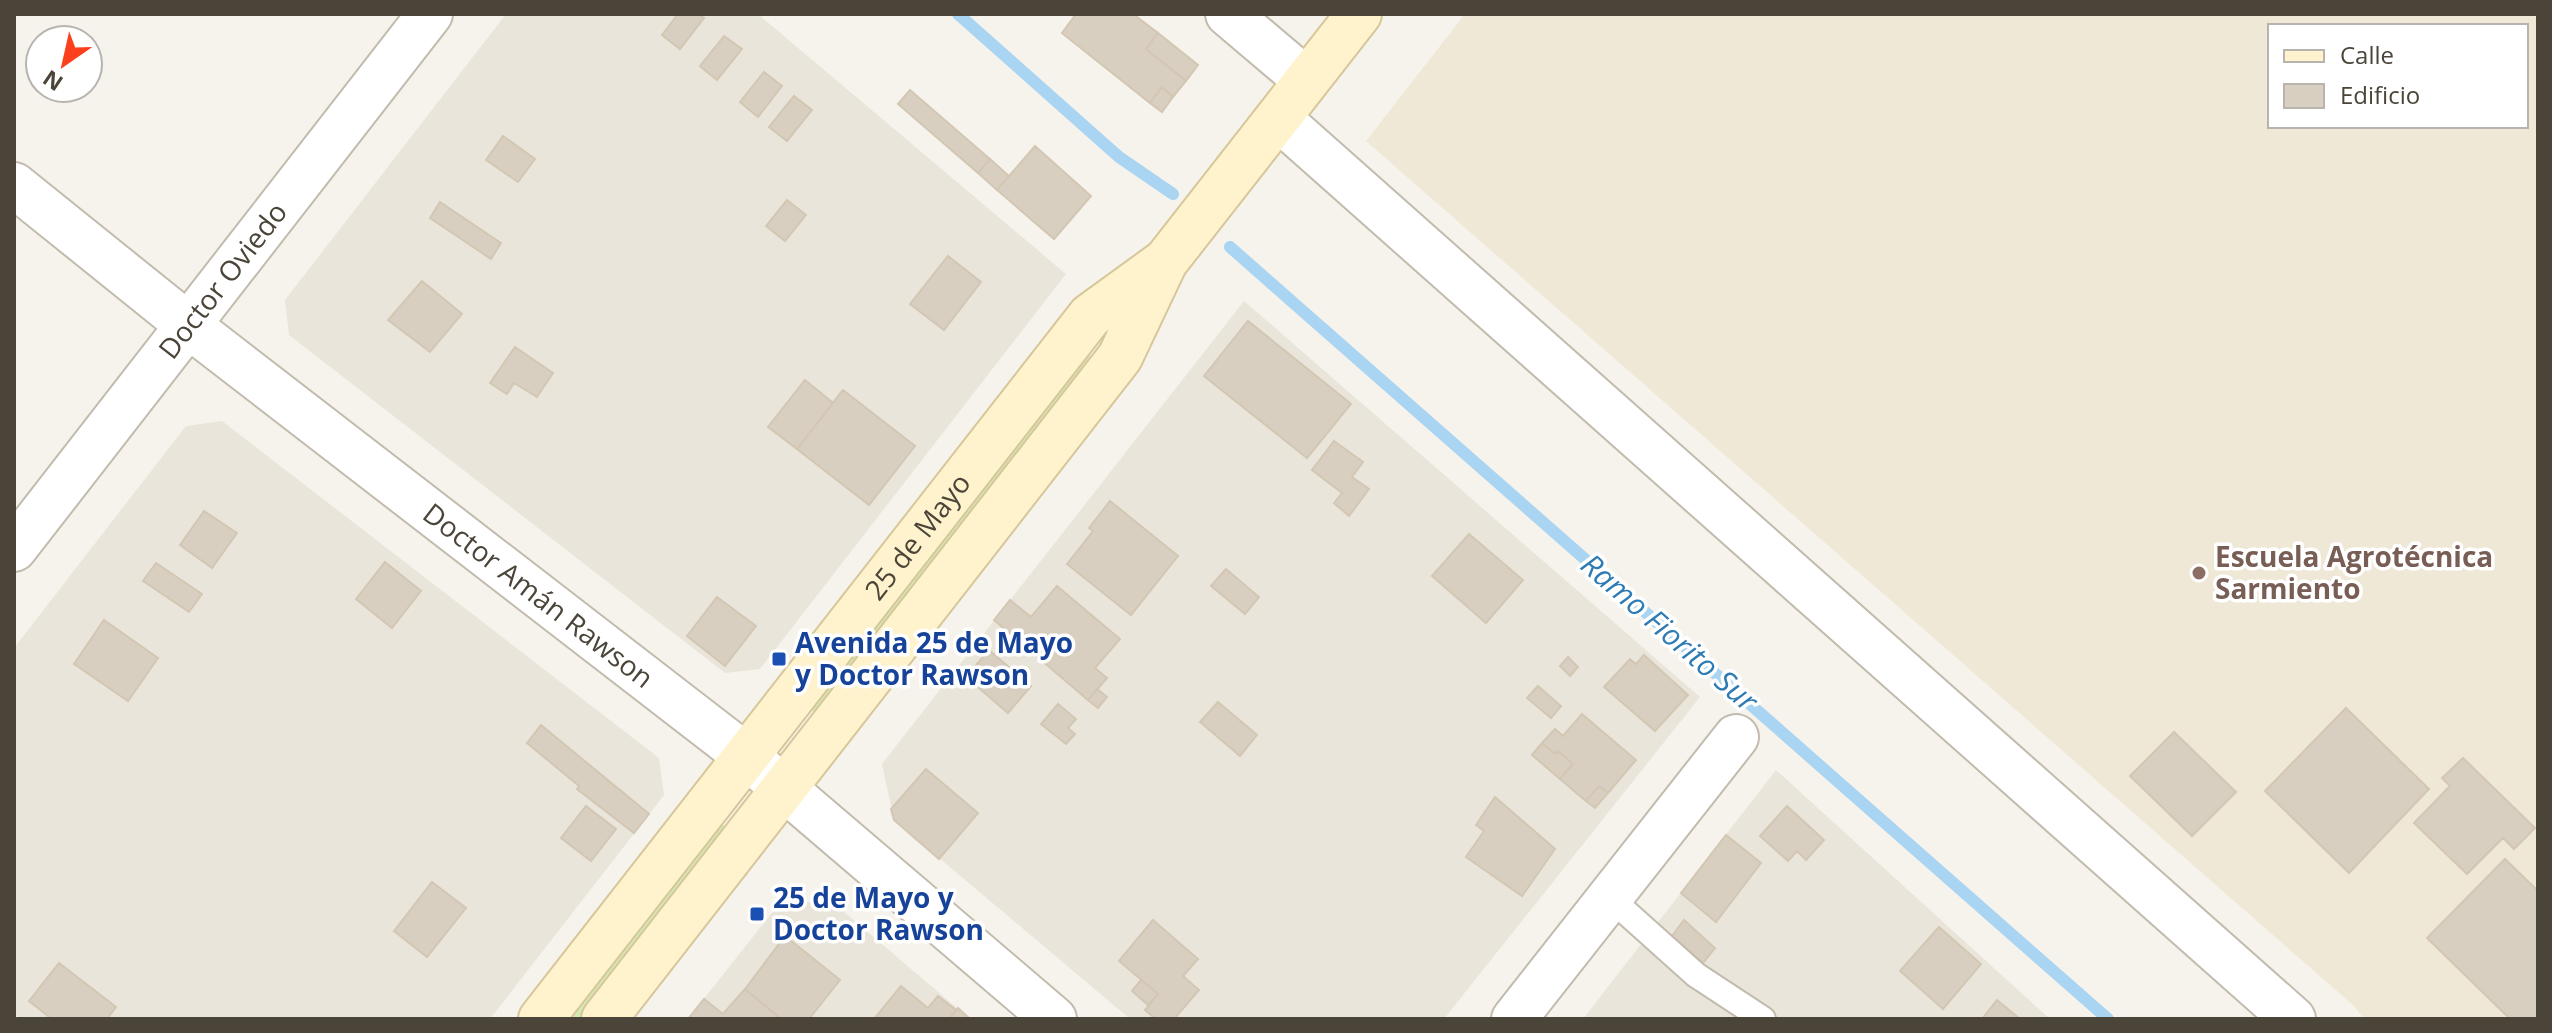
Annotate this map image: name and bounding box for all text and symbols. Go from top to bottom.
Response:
north arrow [24,24,104,104]
legend [2268,24,2528,128]
text: Calle [2340,38,2394,71]
text: N [36,64,68,99]
text: Edificio [2340,78,2420,111]
street label: Doctor Oviedo [149,194,295,366]
street label: 25 de Mayo [855,465,978,607]
street label: Doctor Amán Rawson [416,494,662,696]
place label: Escuela Agrotécnica Sarmiento [2215,537,2493,607]
water label: Ramo Fiorito Sur [1573,544,1768,721]
marker: Escuela Agrotécnica Sarmiento [2190,564,2208,582]
place label: Avenida 25 de Mayo y Doctor Rawson [795,623,1073,693]
marker: Avenida 25 de Mayo y Doctor Rawson [770,650,788,668]
place label: 25 de Mayo y Doctor Rawson [773,878,984,948]
marker: 25 de Mayo y Doctor Rawson [748,905,766,923]

